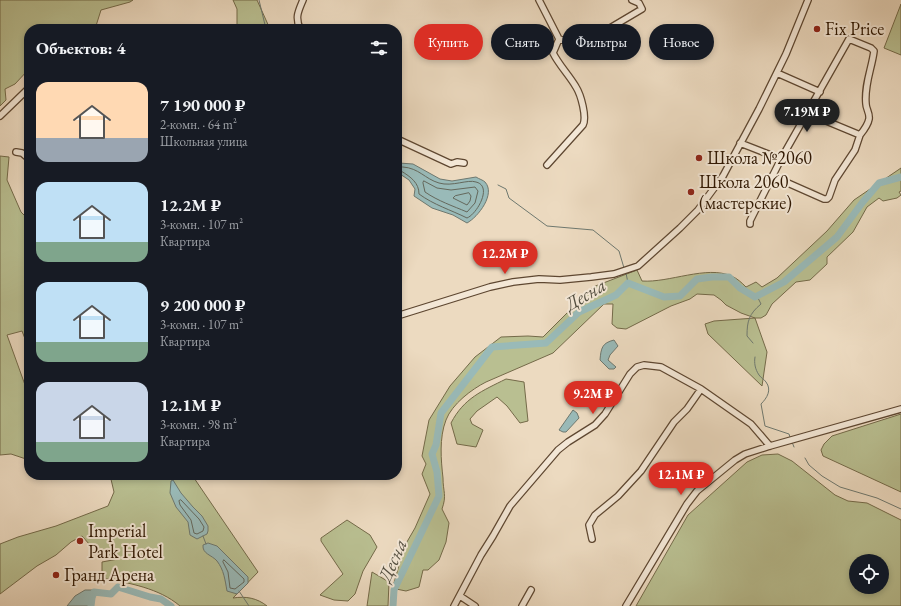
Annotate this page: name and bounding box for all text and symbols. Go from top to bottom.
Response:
place label: Fix Price [825,17,884,40]
chip: Купить [414,24,483,60]
chip: Снять [491,24,554,60]
chip: Фильтры [562,24,641,60]
chip: Новое [649,24,714,60]
marker: Fix Price [812,24,822,34]
text: Объектов: 4 [36,37,126,59]
icon: filters [368,37,390,59]
text: 7 190 000 ₽ [160,94,246,116]
icon: home [68,98,116,146]
pin: 7.19M ₽ [770,99,844,133]
text: 7.19M ₽ [784,103,830,120]
text: 2-комн. · 64 m² [160,116,237,133]
text: Школьная улица [160,133,248,150]
place label: Школа №2060 [707,146,812,169]
marker: Школа №2060 [694,153,704,163]
place label: Школа 2060 (мастерские) [699,170,792,214]
marker: Школа 2060 (мастерские) [686,187,696,197]
text: 12.2M ₽ [160,194,221,216]
icon: home [68,198,116,246]
text: 3-комн. · 107 m² [160,216,243,233]
text: Квартира [160,233,210,250]
pin: 12.2M ₽ [468,241,542,275]
text: 12.2M ₽ [482,245,528,262]
water label: Десна [558,272,611,318]
text: 9 200 000 ₽ [160,294,246,316]
icon: home [68,298,116,346]
text: 3-комн. · 107 m² [160,316,243,333]
text: Квартира [160,333,210,350]
pin: 9.2M ₽ [560,381,626,415]
text: 9.2M ₽ [573,385,613,402]
text: 12.1M ₽ [160,394,221,416]
icon: home [68,398,116,446]
text: 3-комн. · 98 m² [160,416,237,433]
text: Квартира [160,433,210,450]
pin: 12.1M ₽ [644,462,718,496]
text: 12.1M ₽ [658,466,704,483]
place label: Imperial Park Hotel [88,519,163,563]
water label: Десна [371,535,413,587]
marker: Imperial Park Hotel [75,536,85,546]
map controls [849,554,889,594]
button: locate [849,554,889,594]
place label: Гранд Арена [64,563,155,586]
marker: Гранд Арена [51,570,61,580]

